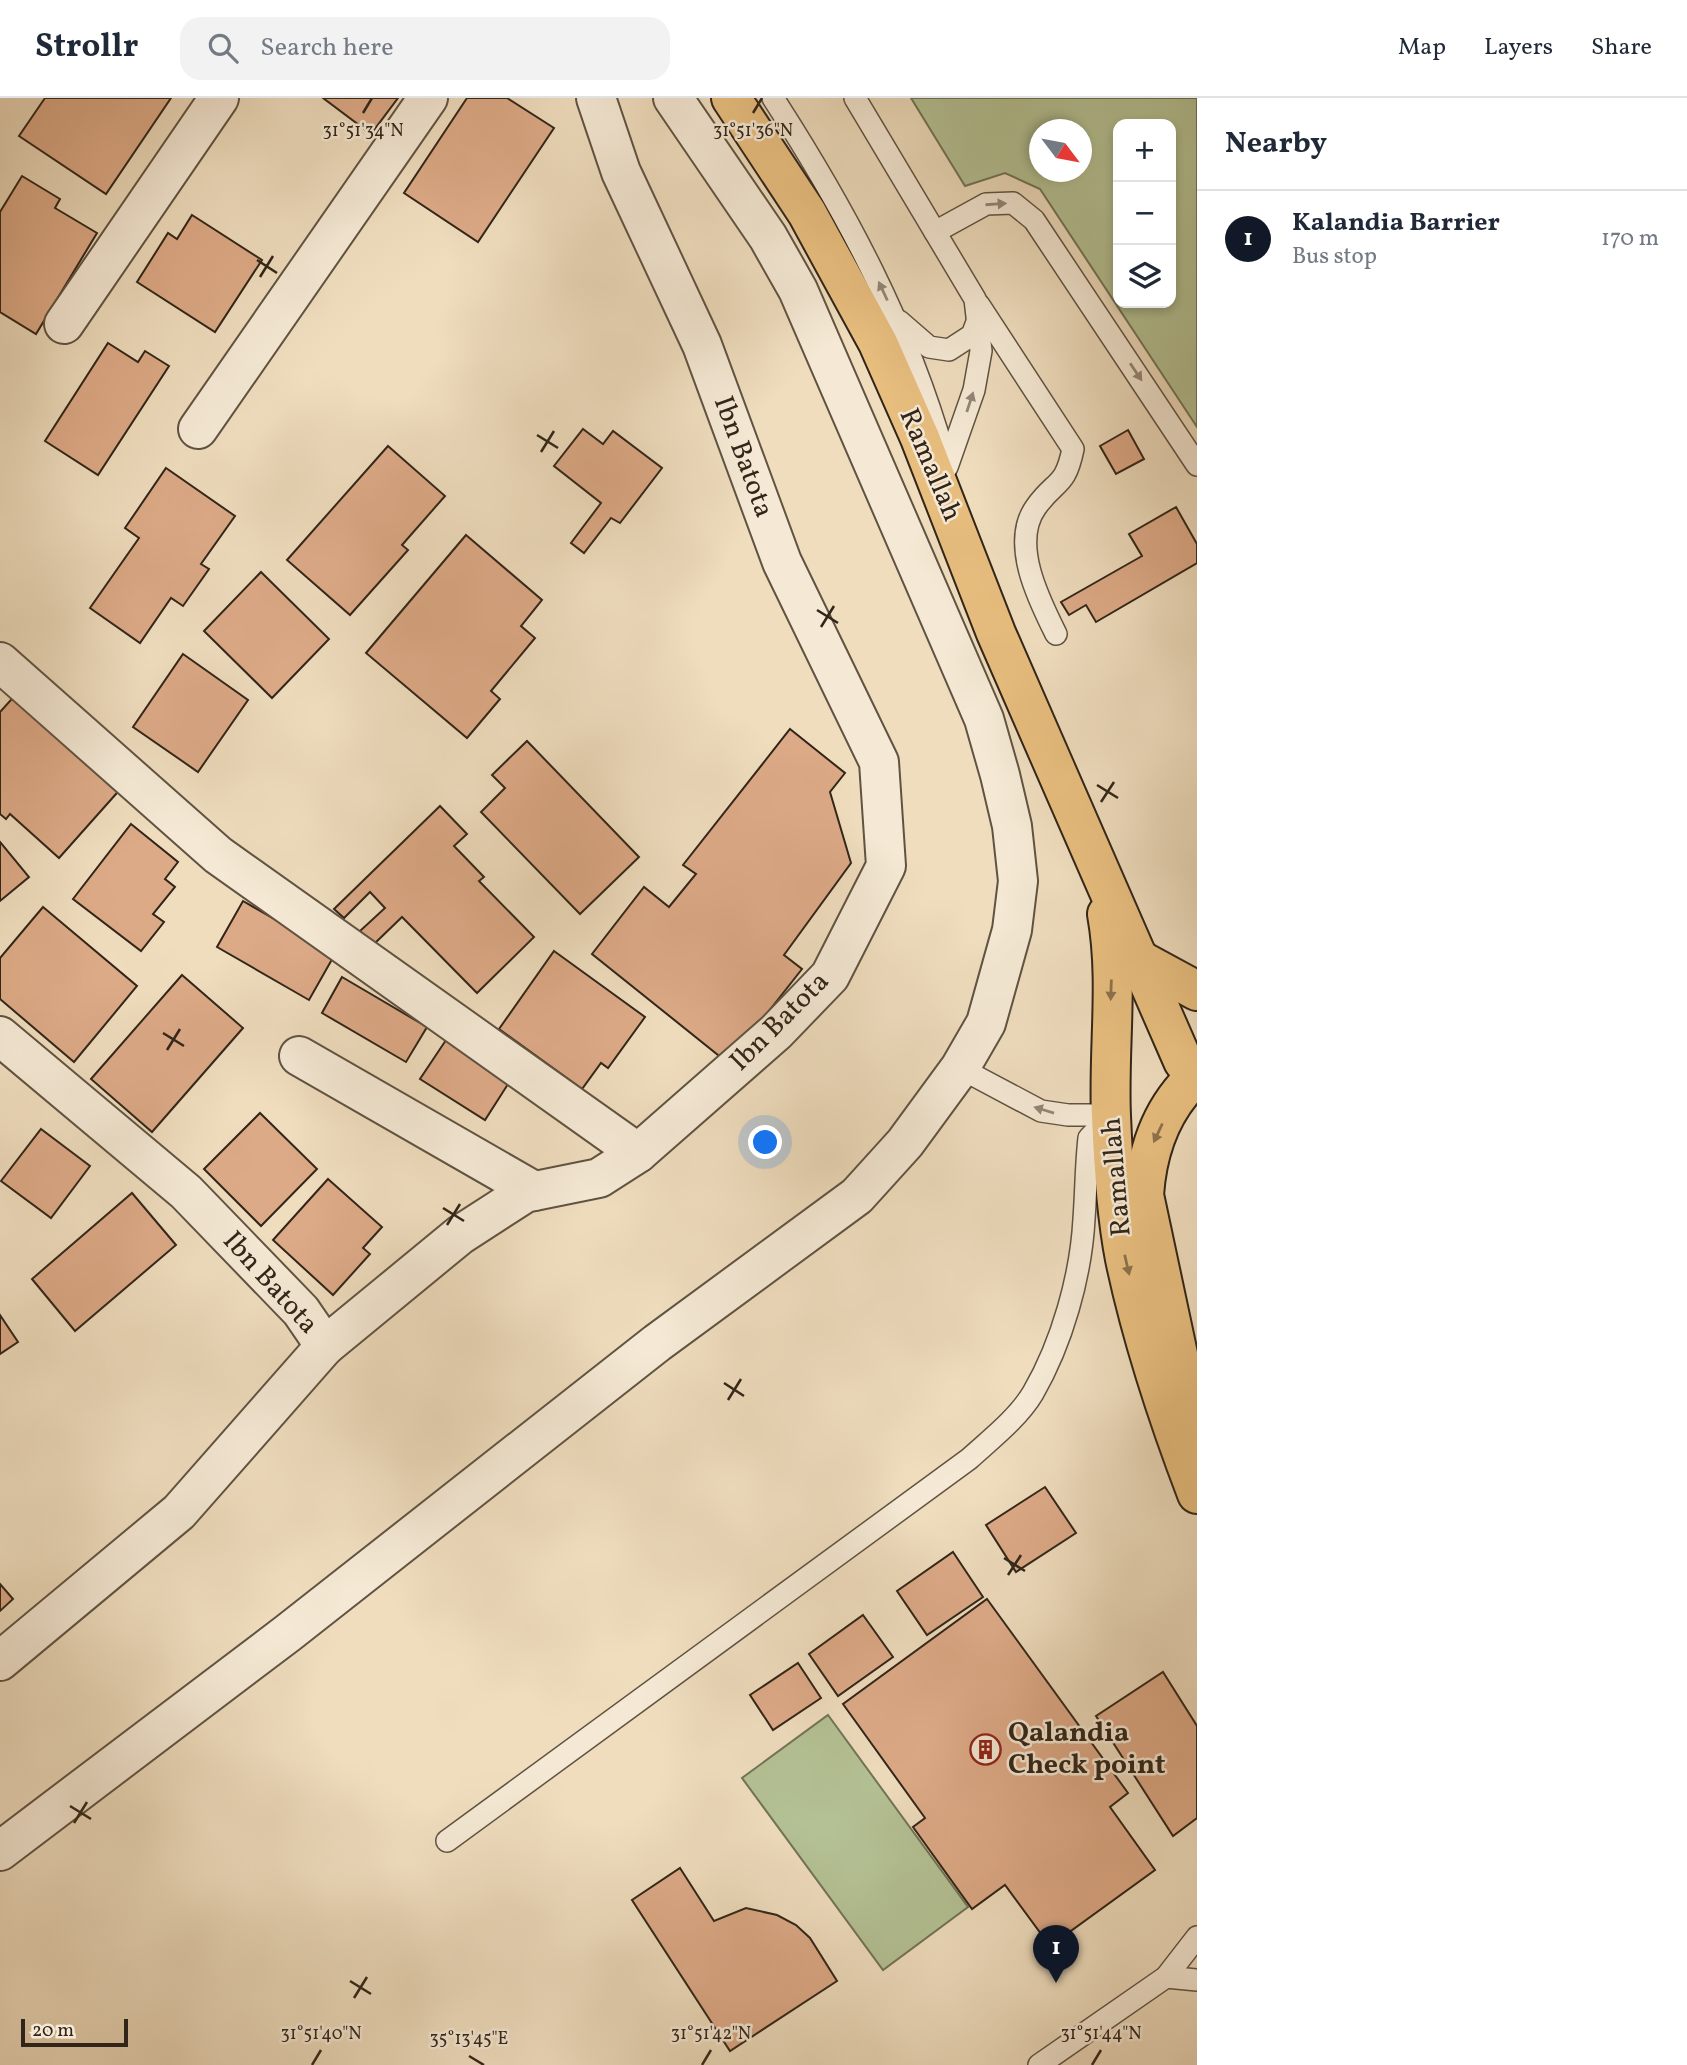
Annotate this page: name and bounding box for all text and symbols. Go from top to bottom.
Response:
search box [180,17,670,80]
text: Strollr [35,25,138,71]
icon: search [204,29,242,67]
text: Search here [260,30,394,66]
text: Map [1398,31,1446,65]
text: Layers [1484,31,1553,65]
text: Share [1591,31,1652,65]
text: 31°51'34"N [322,119,404,144]
text: 31°51'36"N [713,119,793,144]
north arrow [1029,119,1092,182]
map controls [1113,119,1176,308]
button: + [1113,119,1176,182]
text: Nearby [1225,123,1327,165]
button: − [1113,182,1176,245]
one-way arrow [985,198,1007,209]
text: Kalandia Barrier [1292,205,1500,241]
text: 1 [1243,223,1253,255]
text: 170 m [1601,223,1659,255]
text: Bus stop [1292,241,1377,273]
button: layers [1113,245,1176,308]
one-way arrow [878,281,889,301]
one-way arrow [1129,363,1142,382]
street label: Ibn Batota [703,391,783,523]
one-way arrow [965,392,976,413]
street label: Ramallah [889,403,971,527]
street label: Ibn Batota [721,963,839,1081]
one-way arrow [1106,979,1117,1001]
one-way arrow [1033,1105,1054,1115]
street label: Ramallah [1092,1116,1142,1238]
one-way arrow [1152,1123,1163,1143]
your location [748,1125,782,1159]
street label: Ibn Batota [213,1223,327,1343]
one-way arrow [1122,1255,1133,1277]
place label: Qalandia Check point [1008,1714,1166,1785]
building icon: Qalandia Check point [968,1732,1002,1766]
pin: 1 [1033,1925,1079,1983]
scale bar [21,2016,128,2048]
text: 20 m [32,2018,74,2044]
text: 31°51'40"N [280,2022,362,2047]
text: 31°51'42"N [671,2022,751,2047]
text: 31°51'44"N [1060,2022,1142,2047]
text: 35°13'45"E [430,2027,509,2052]

